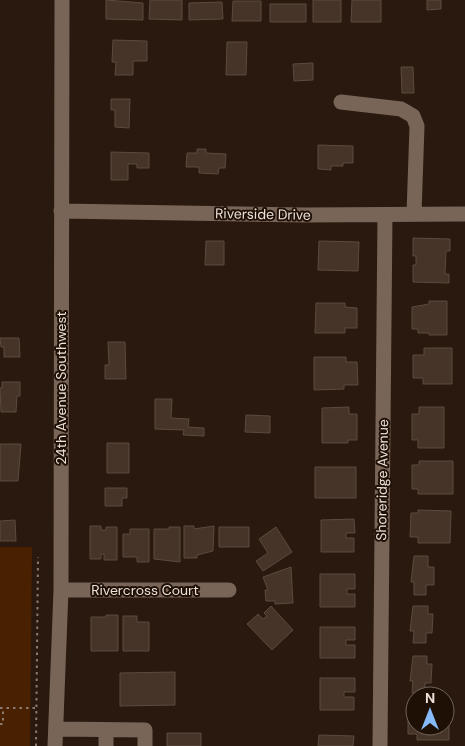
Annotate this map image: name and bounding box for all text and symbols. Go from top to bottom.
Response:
street label: Riverside Drive [215,204,311,224]
street label: 24th Avenue Southwest [52,311,70,465]
street label: Shoreridge Avenue [372,419,392,541]
street label: Rivercross Court [91,581,199,599]
north arrow [405,686,455,736]
text: N [425,689,435,707]

